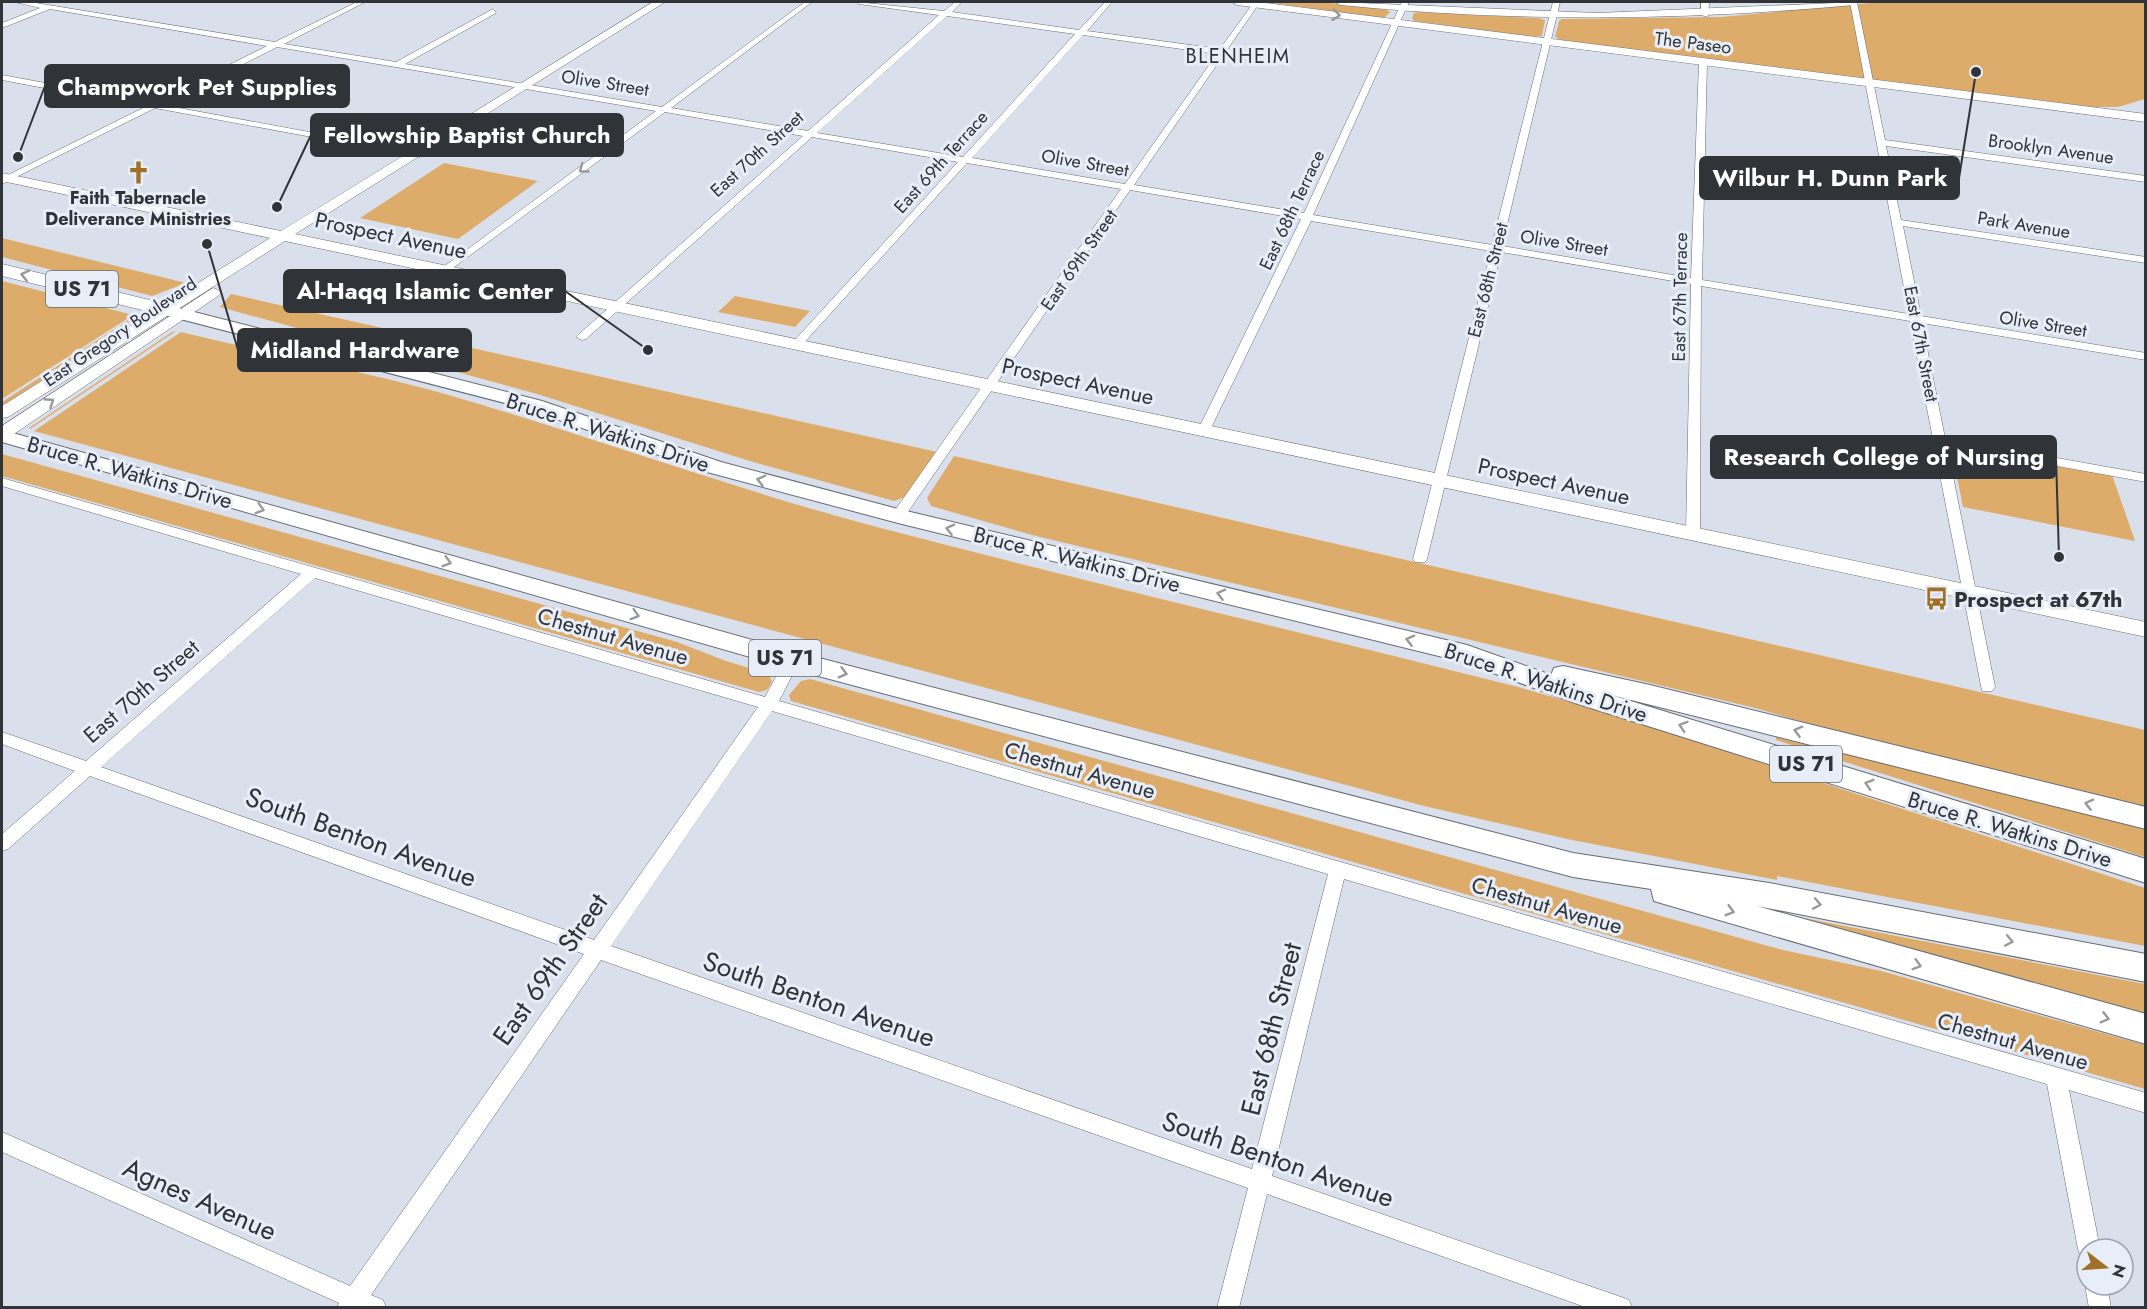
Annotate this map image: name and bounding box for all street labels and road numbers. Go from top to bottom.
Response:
street label: The Paseo [1653,25,1733,61]
street label: Olive Street [559,63,651,103]
street label: East 70th Street [704,104,810,203]
street label: East 69th Terrace [888,105,994,219]
street label: Brooklyn Avenue [1987,127,2115,171]
street label: Olive Street [1039,143,1131,184]
street label: East 68th Terrace [1253,146,1331,274]
street label: Prospect Avenue [312,203,470,267]
street label: East 69th Street [1034,204,1124,316]
street label: Park Avenue [1976,205,2072,245]
street label: East 68th Street [1461,219,1515,340]
street label: Olive Street [1518,223,1610,263]
street label: East 67th Terrace [1666,232,1694,362]
street label: East Gregory Boulevard [38,271,202,393]
road number: US 71 [46,271,118,307]
street label: East 67th Street [1897,284,1945,405]
street label: Olive Street [1997,304,2089,344]
street label: Prospect Avenue [999,349,1157,413]
street label: Bruce R. Watkins Drive [502,384,714,480]
street label: Bruce R. Watkins Drive [24,427,236,517]
street label: Prospect Avenue [1475,449,1633,513]
street label: Bruce R. Watkins Drive [970,518,1184,600]
street label: Chestnut Avenue [534,599,692,673]
street label: East 70th Street [76,631,206,750]
street label: Bruce R. Watkins Drive [1440,634,1652,730]
road number: US 71 [749,640,821,676]
street label: Chestnut Avenue [1001,733,1159,807]
road number: US 71 [1770,746,1842,782]
street label: South Benton Avenue [240,777,482,897]
street label: Bruce R. Watkins Drive [1904,783,2116,875]
street label: Chestnut Avenue [1468,868,1626,942]
street label: East 69th Street [483,885,617,1053]
street label: East 68th Street [1231,938,1311,1119]
street label: South Benton Avenue [698,941,940,1057]
street label: Chestnut Avenue [1934,1004,2092,1078]
street label: South Benton Avenue [1157,1101,1399,1217]
street label: Agnes Avenue [117,1148,283,1250]

